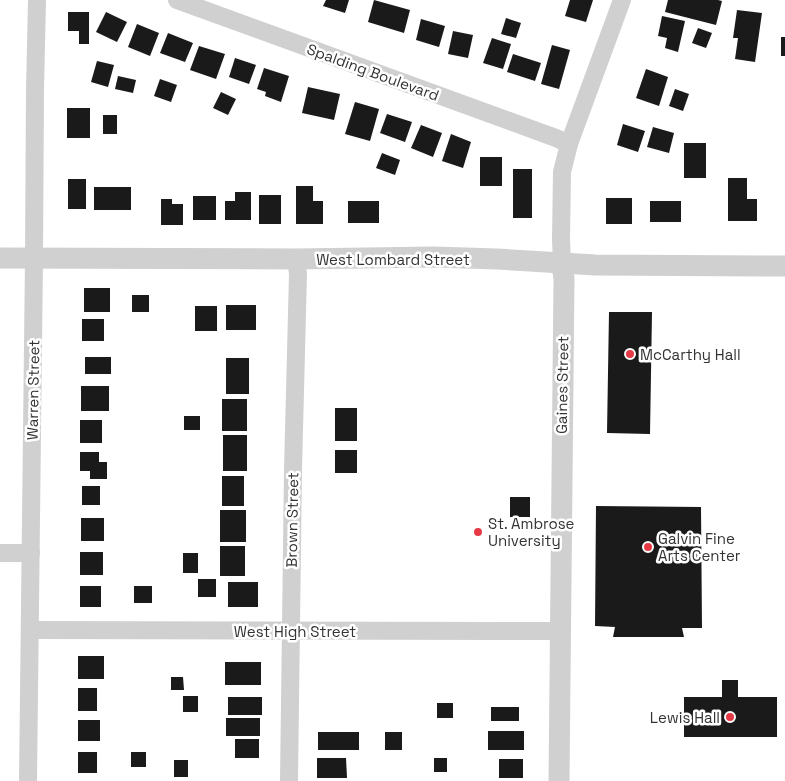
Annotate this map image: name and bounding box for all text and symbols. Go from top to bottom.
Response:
street label: Spalding Boulevard [304,39,442,105]
street label: West Lombard Street [316,250,470,269]
street label: Gaines Street [552,336,572,434]
street label: Warren Street [23,340,43,440]
place label: McCarthy Hall [640,345,741,364]
marker: McCarthy Hall [624,348,636,360]
street label: Brown Street [282,472,302,568]
place label: St. Ambrose University [488,514,575,550]
marker: St. Ambrose University [472,526,484,538]
place label: Galvin Fine Arts Center [658,529,741,565]
marker: Galvin Fine Arts Center [642,541,654,553]
street label: West High Street [234,622,356,641]
place label: Lewis Hall [650,708,720,727]
marker: Lewis Hall [724,711,736,723]

